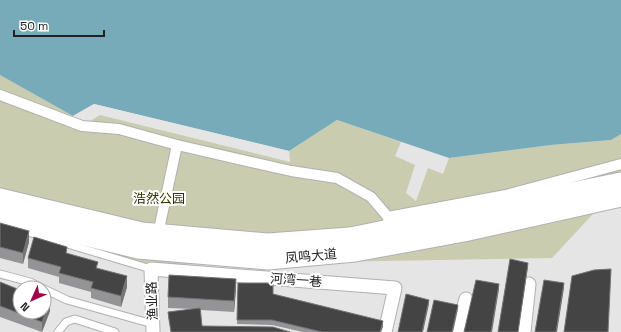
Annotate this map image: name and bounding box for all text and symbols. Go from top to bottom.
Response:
scale bar [14,12,104,38]
text: 50 m [20,18,48,34]
park label: 浩然公园 [133,190,185,207]
street label: 凤鸣大道 [284,245,338,267]
street label: 河湾一巷 [269,270,323,290]
north arrow [12,280,52,320]
street label: 渔业路 [143,281,161,321]
text: N [17,300,32,315]

